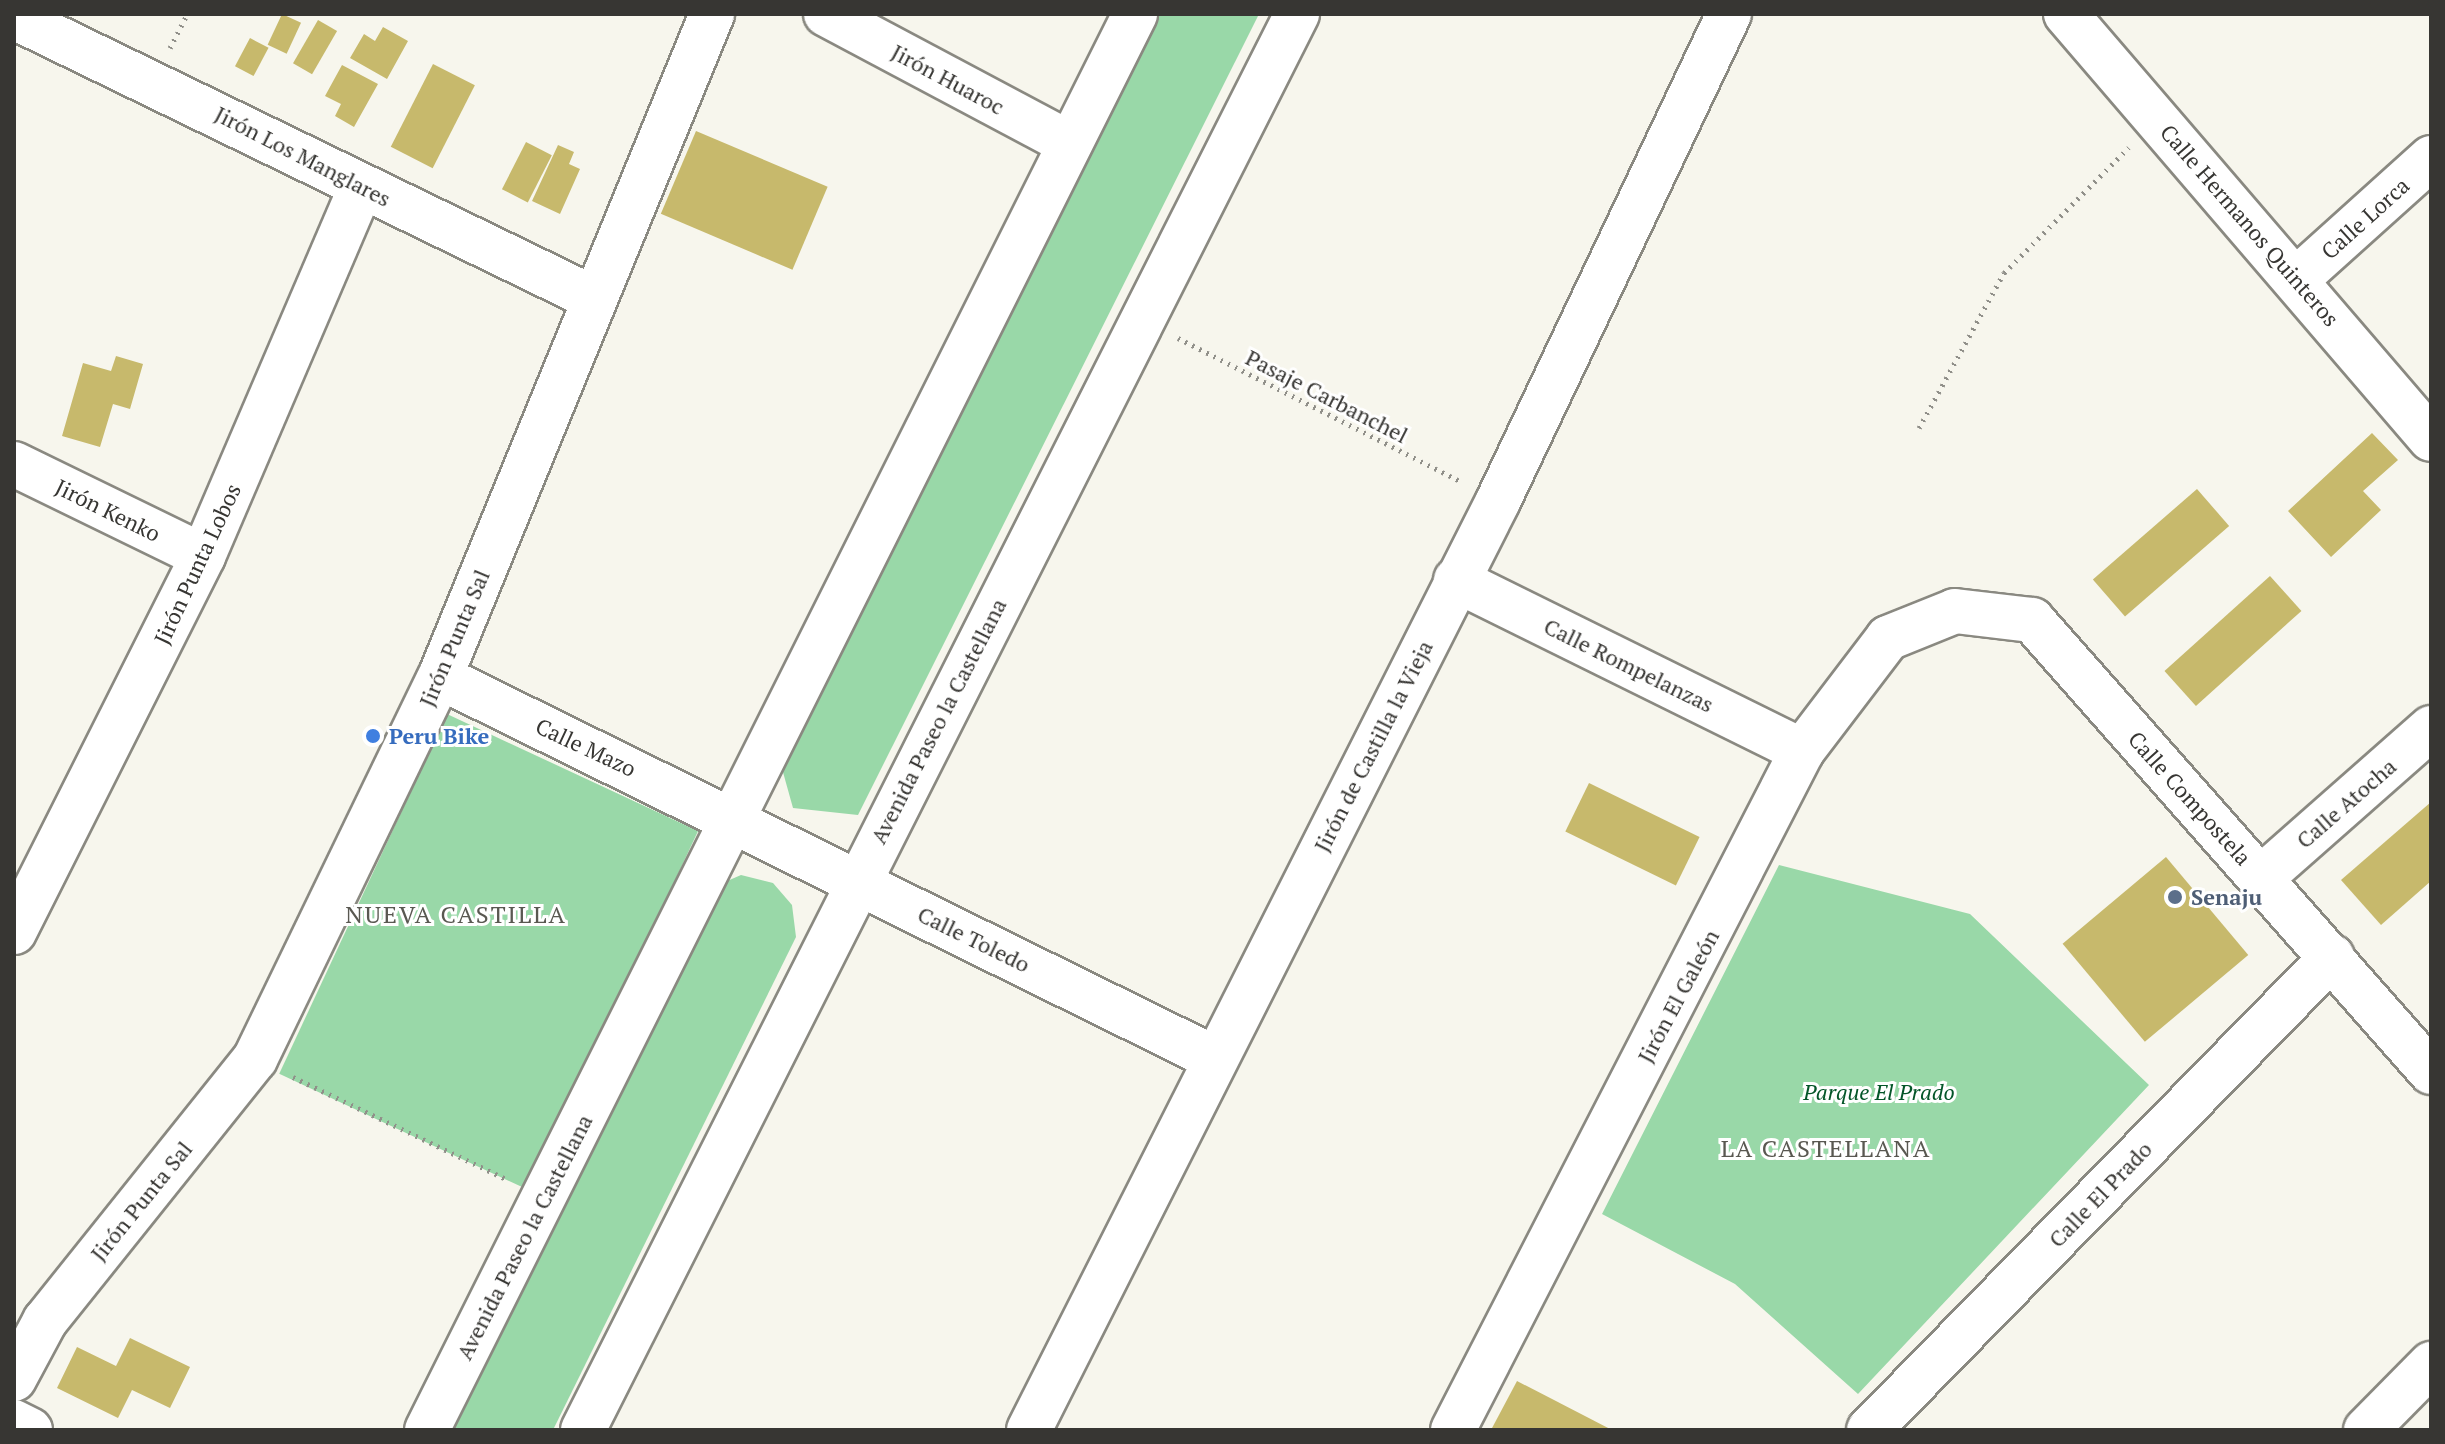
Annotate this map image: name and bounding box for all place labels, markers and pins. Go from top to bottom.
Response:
place label: Peru Bike [389,723,489,749]
marker: Peru Bike [364,727,382,745]
place label: Senaju [2191,884,2262,910]
marker: Senaju [2166,888,2184,906]

